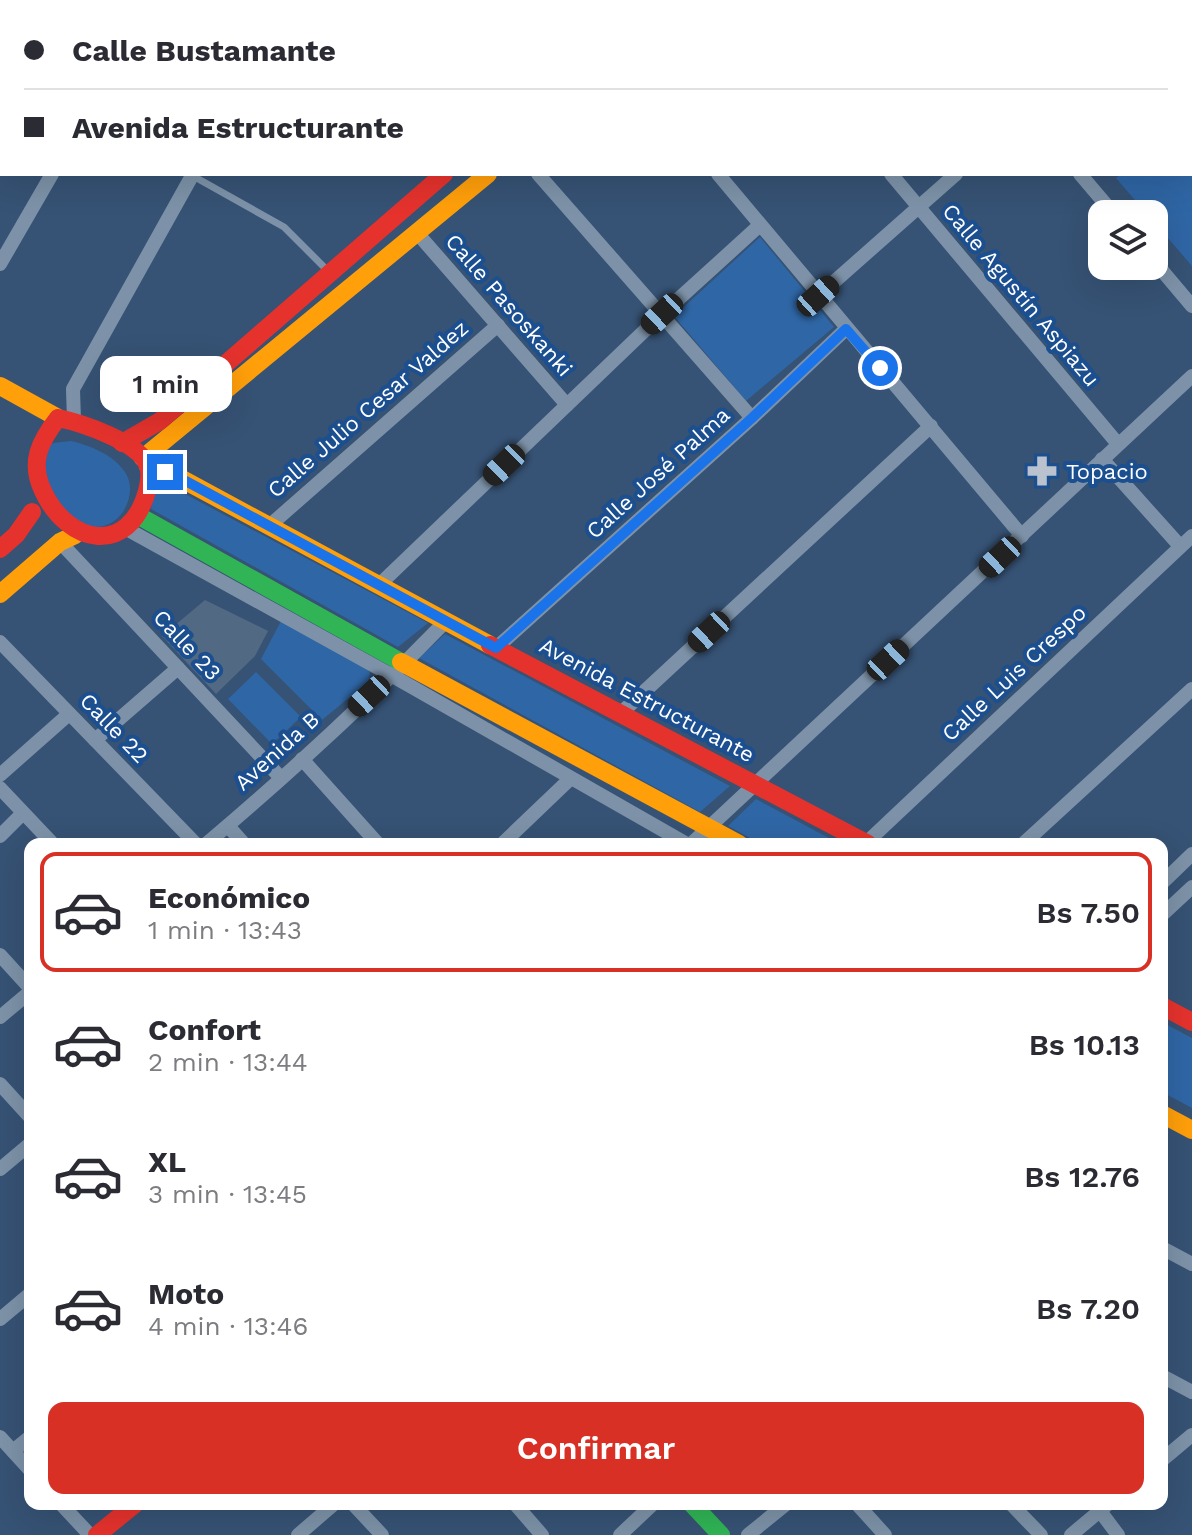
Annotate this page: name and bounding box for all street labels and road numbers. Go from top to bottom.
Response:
street label: Calle Agustín Aspiazu [937,199,1105,391]
street label: Calle Pasoskanki [440,229,578,381]
street label: Calle Julio Cesar Valdez [263,315,473,503]
street label: Calle José Palma [581,402,735,544]
street label: Calle Luis Crespo [937,600,1091,746]
street label: Calle 23 [148,605,226,685]
street label: Avenida Estructurante [535,633,759,767]
street label: Calle 22 [75,688,153,768]
street label: Avenida B [230,707,324,795]

